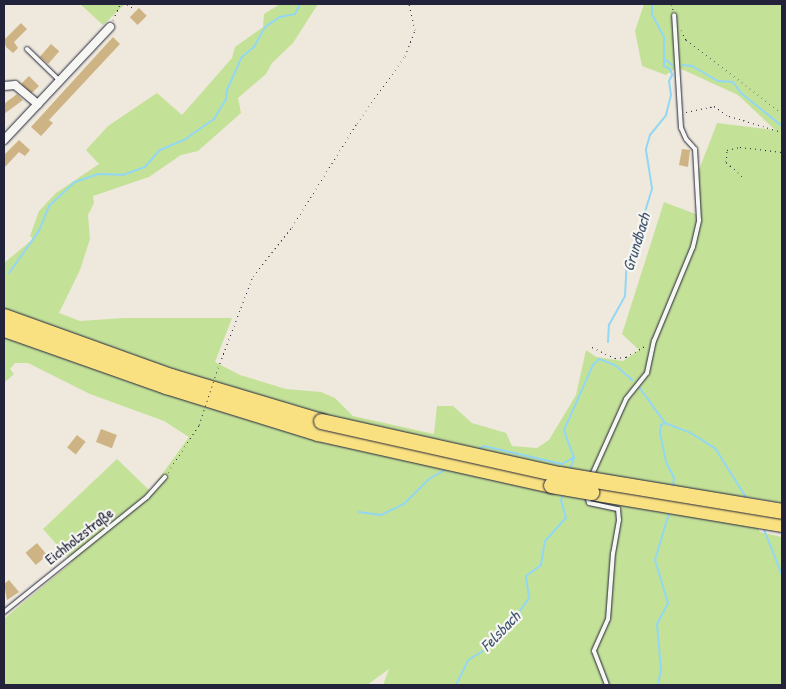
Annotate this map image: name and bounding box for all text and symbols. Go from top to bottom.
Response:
water label: Grundbach [618,211,654,273]
street label: Eichholzstraße [41,504,117,568]
water label: Felsbach [476,607,524,655]

